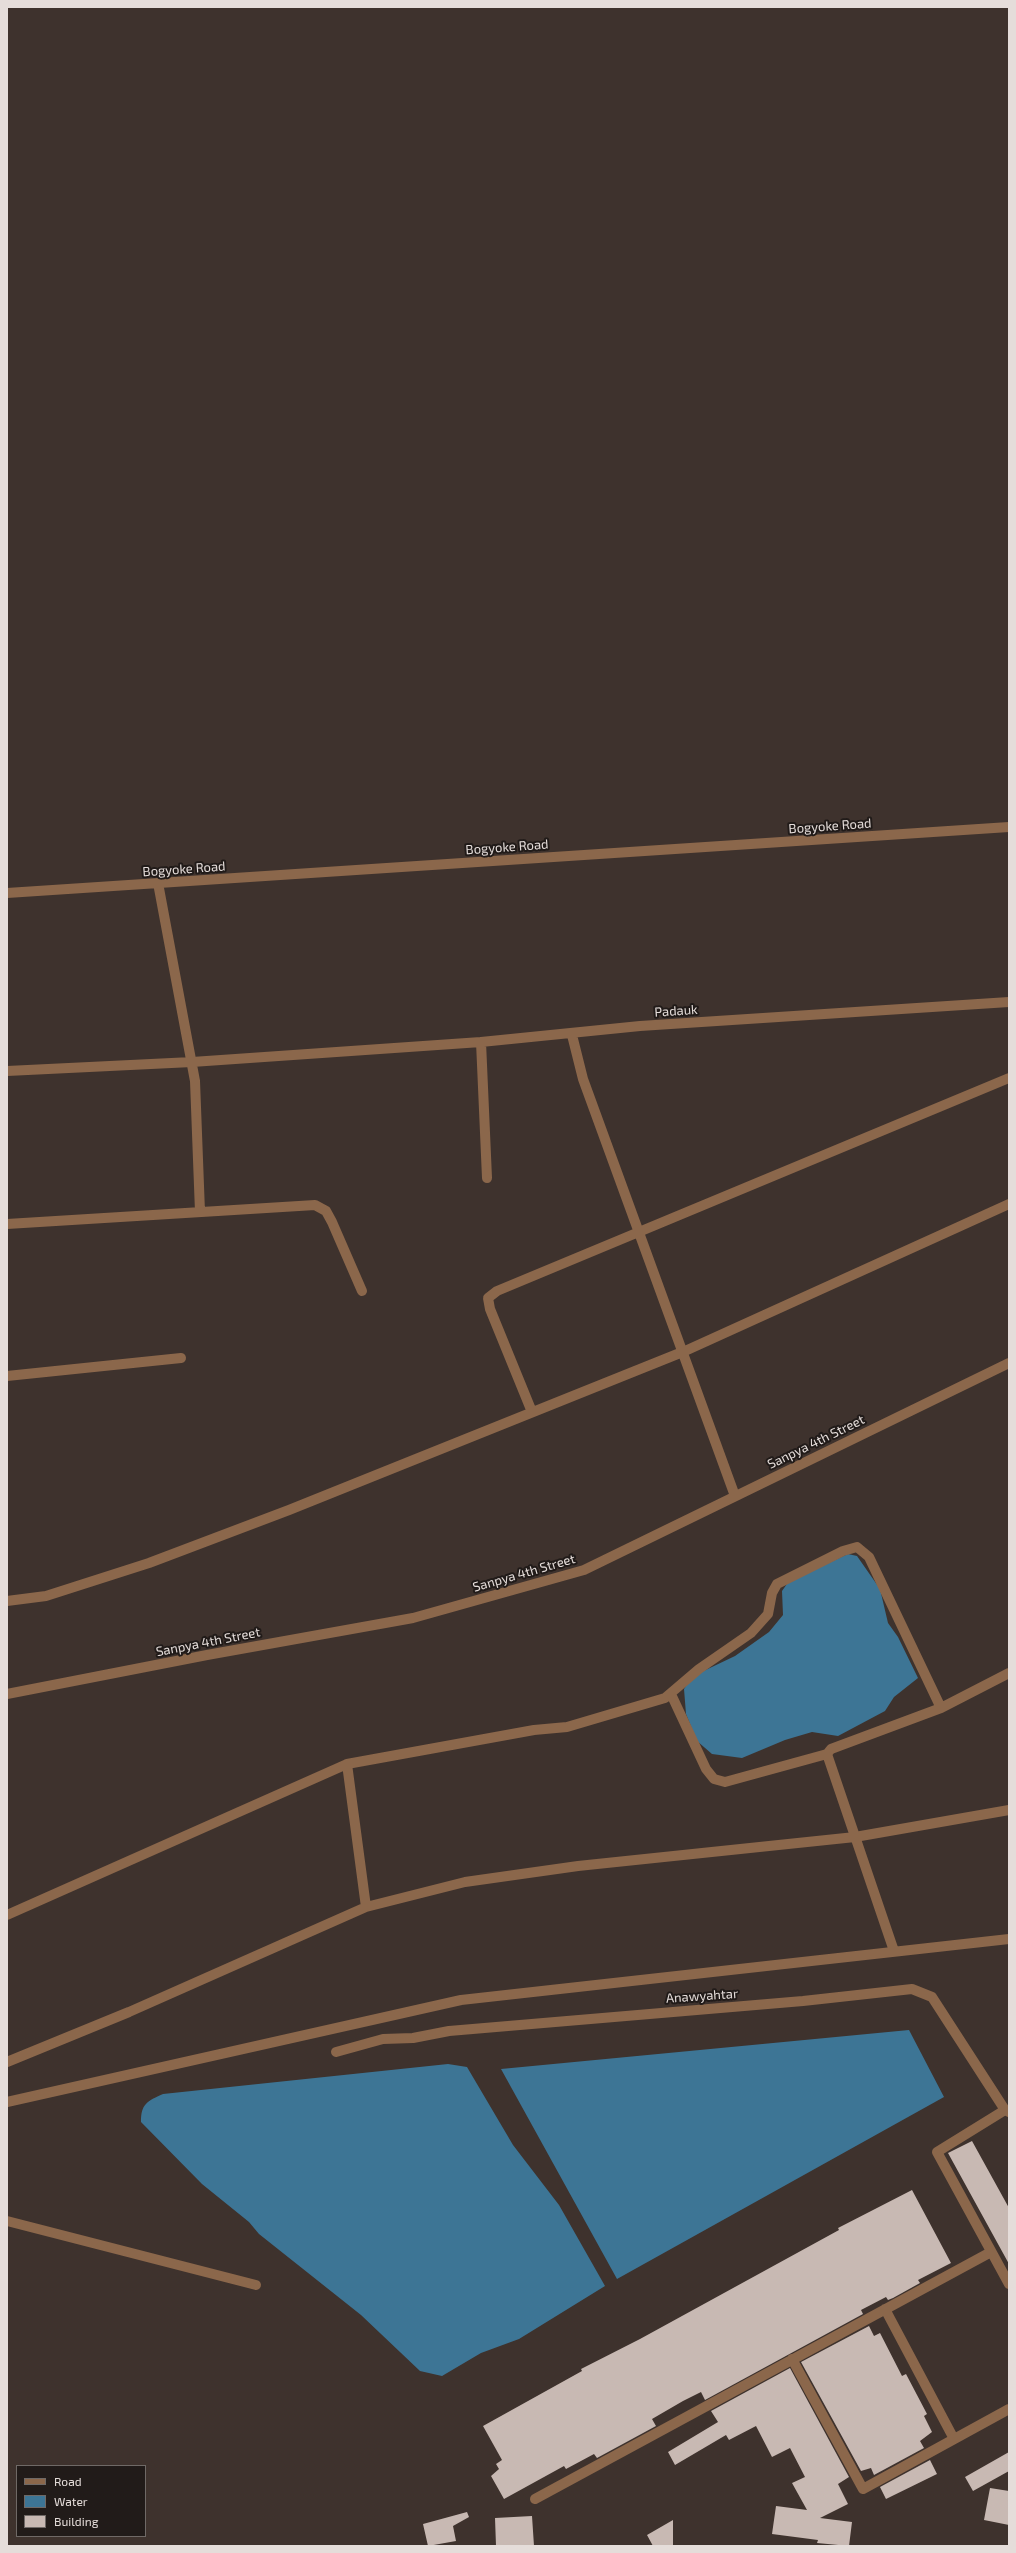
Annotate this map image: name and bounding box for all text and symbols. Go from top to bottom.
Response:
street label: Bogyoke Road [788,815,872,837]
street label: Bogyoke Road [465,836,549,858]
street label: Bogyoke Road [142,858,226,880]
street label: Padauk [654,1002,698,1020]
street label: Sanpya 4th Street [765,1412,867,1472]
street label: Sanpya 4th Street [471,1551,577,1595]
street label: Sanpya 4th Street [155,1624,261,1660]
street label: Anawyahtar [665,1986,739,2006]
legend [16,2465,146,2537]
text: Road [54,2474,82,2488]
text: Water [54,2494,88,2508]
text: Building [54,2514,98,2528]

